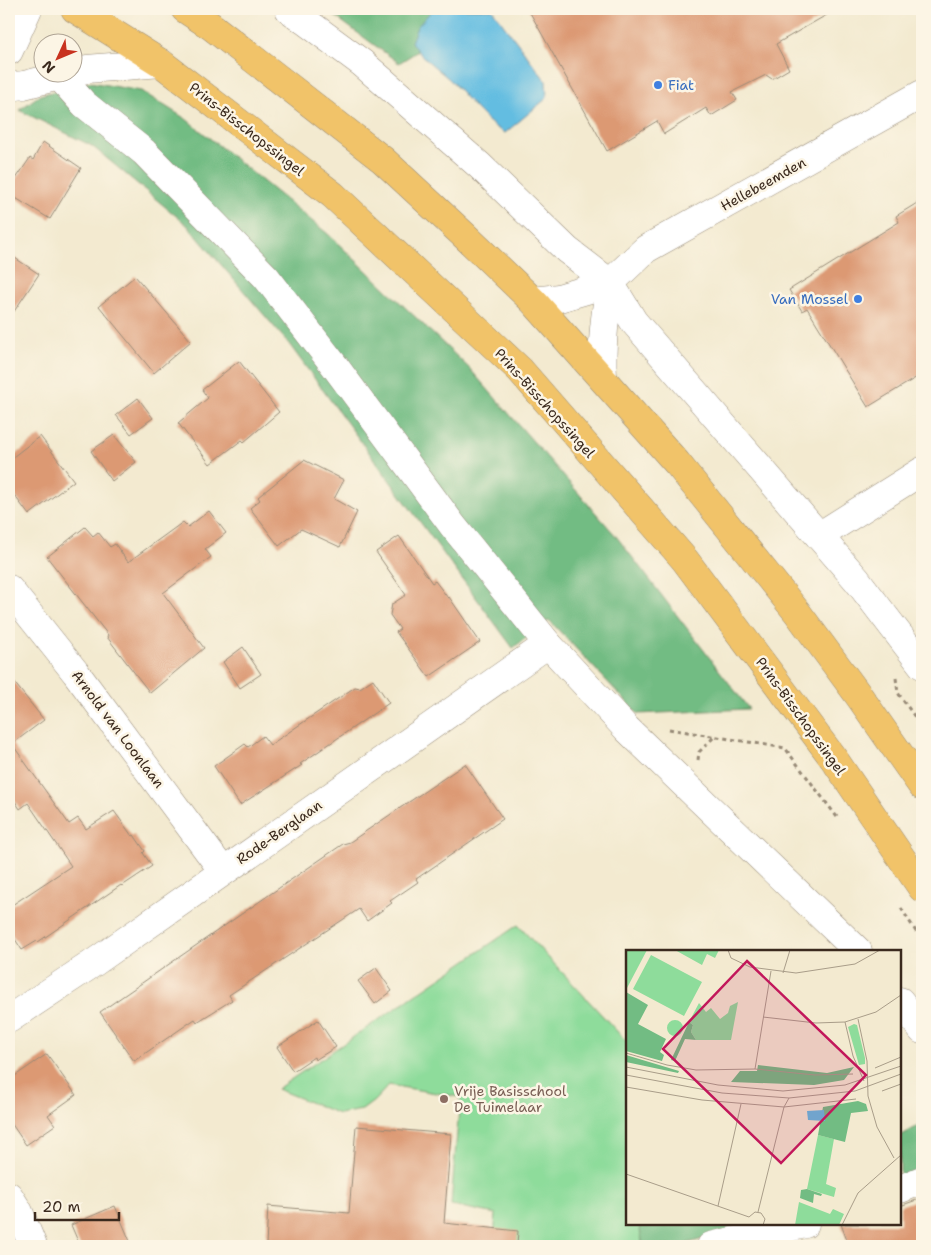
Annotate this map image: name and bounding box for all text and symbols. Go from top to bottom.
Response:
north arrow [32,32,82,82]
text: N [38,57,59,77]
place label: Fiat [668,76,694,94]
street label: Prins-Bisschopssingel [186,78,309,180]
marker: Fiat [652,79,664,91]
street label: Hellebeemden [717,153,809,215]
place label: Van Mossel [771,290,849,308]
marker: Van Mossel [852,293,864,305]
street label: Prins-Bisschopssingel [491,344,600,462]
street label: Prins-Bisschopssingel [752,653,850,779]
street label: Arnold van Loonlaan [68,666,168,792]
street label: Rode-Berglaan [233,796,326,868]
inset map [626,950,901,1225]
place label: Vrije Basisschool De Tuimelaar [454,1082,567,1116]
marker: Vrije Basisschool De Tuimelaar [438,1093,450,1105]
scale bar [35,1190,119,1222]
text: 20 m [42,1197,81,1217]

